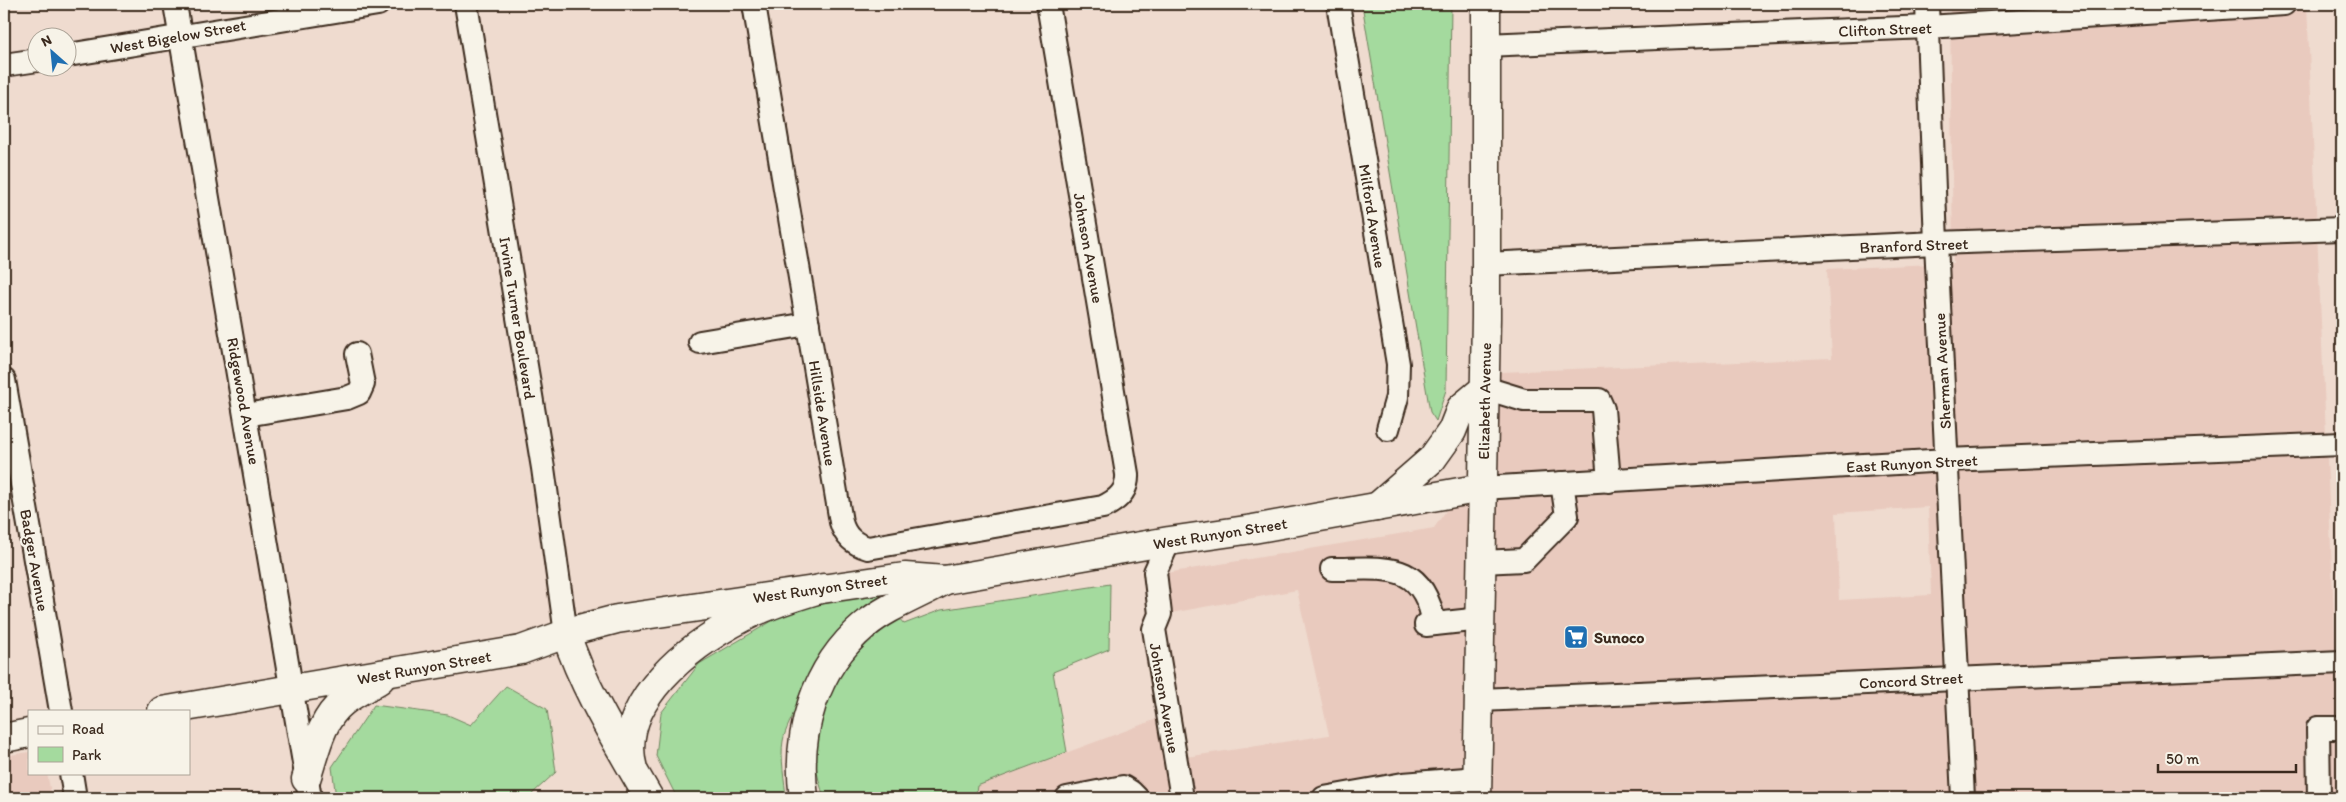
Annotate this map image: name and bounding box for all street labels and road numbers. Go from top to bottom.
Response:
street label: West Bigelow Street [109,15,247,58]
street label: Clifton Street [1838,18,1932,41]
street label: Milford Avenue [1355,163,1390,269]
street label: Johnson Avenue [1069,191,1108,305]
street label: Branford Street [1859,234,1969,257]
street label: Irvine Turner Boulevard [495,235,540,401]
street label: Sherman Avenue [1930,312,1955,429]
street label: Ridgewood Avenue [223,336,264,466]
street label: Elizabeth Avenue [1474,342,1495,460]
street label: Hillside Avenue [805,359,840,467]
street label: East Runyon Street [1846,451,1978,476]
street label: Badger Avenue [16,508,53,613]
street label: West Runyon Street [1152,514,1289,553]
street label: West Runyon Street [752,570,889,607]
street label: Johnson Avenue [1145,641,1184,755]
street label: West Runyon Street [356,646,492,689]
street label: Concord Street [1858,668,1964,693]

